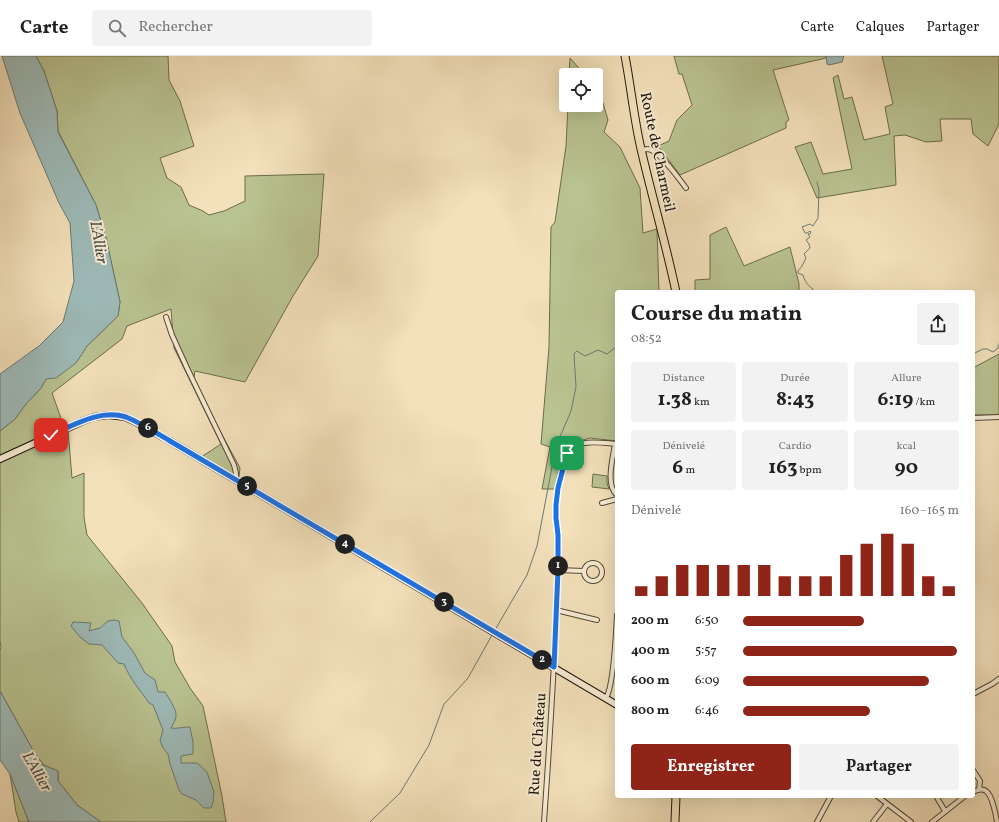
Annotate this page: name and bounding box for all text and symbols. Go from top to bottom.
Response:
search box [92,10,372,46]
text: Carte [20,15,68,41]
icon: search [106,17,128,39]
text: Rechercher [138,17,213,38]
text: Carte [801,18,834,37]
text: Calques [856,18,904,37]
text: Partager [926,18,979,37]
map controls [559,68,603,112]
button: locate [559,68,603,112]
street label: Route de Charmeil [634,90,679,214]
water label: L'Allier [83,219,113,267]
text: Course du matin [631,299,802,330]
button: share [917,303,959,345]
text: 08:52 [631,330,662,348]
text: Distance [663,371,705,386]
text: Durée [780,371,810,386]
text: Allure [891,371,922,386]
text: 1.38 [657,386,692,414]
text: 8:43 [776,386,814,414]
text: 6:19 [877,386,913,414]
text: km [692,395,710,410]
text: /km [913,395,935,410]
pin [34,418,68,452]
pin: 6 [138,418,158,438]
text: 6 [145,420,151,435]
icon: check [40,424,62,446]
pin [550,436,584,470]
text: Dénivelé [662,439,705,454]
text: Cardio [779,439,811,454]
text: kcal [897,439,916,454]
icon: arrive [556,442,578,464]
text: 6 [672,454,683,482]
text: 163 [768,454,797,482]
text: 90 [895,454,918,482]
text: m [683,463,695,478]
text: bpm [797,463,822,478]
pin: 5 [237,476,257,496]
text: 5 [244,478,250,493]
text: Dénivelé [631,502,681,520]
text: 160–165 m [900,502,959,520]
pin: 4 [335,534,355,554]
text: 4 [342,536,348,551]
pin: 1 [548,556,568,576]
text: 1 [556,558,560,573]
pin: 3 [434,592,454,612]
text: 3 [441,594,447,609]
text: 200 m [631,612,669,630]
text: 6:50 [695,612,718,630]
text: 400 m [631,642,670,660]
text: 5:57 [695,642,717,660]
pin: 2 [532,650,552,670]
text: 2 [539,652,545,667]
text: 600 m [631,672,669,690]
text: 6:09 [695,672,719,690]
street label: Rue du Château [524,692,553,796]
text: 800 m [631,702,669,720]
text: 6:46 [695,702,719,720]
button: Enregistrer [631,744,791,790]
button: Partager [799,744,959,790]
water label: L'Allier [16,748,57,797]

